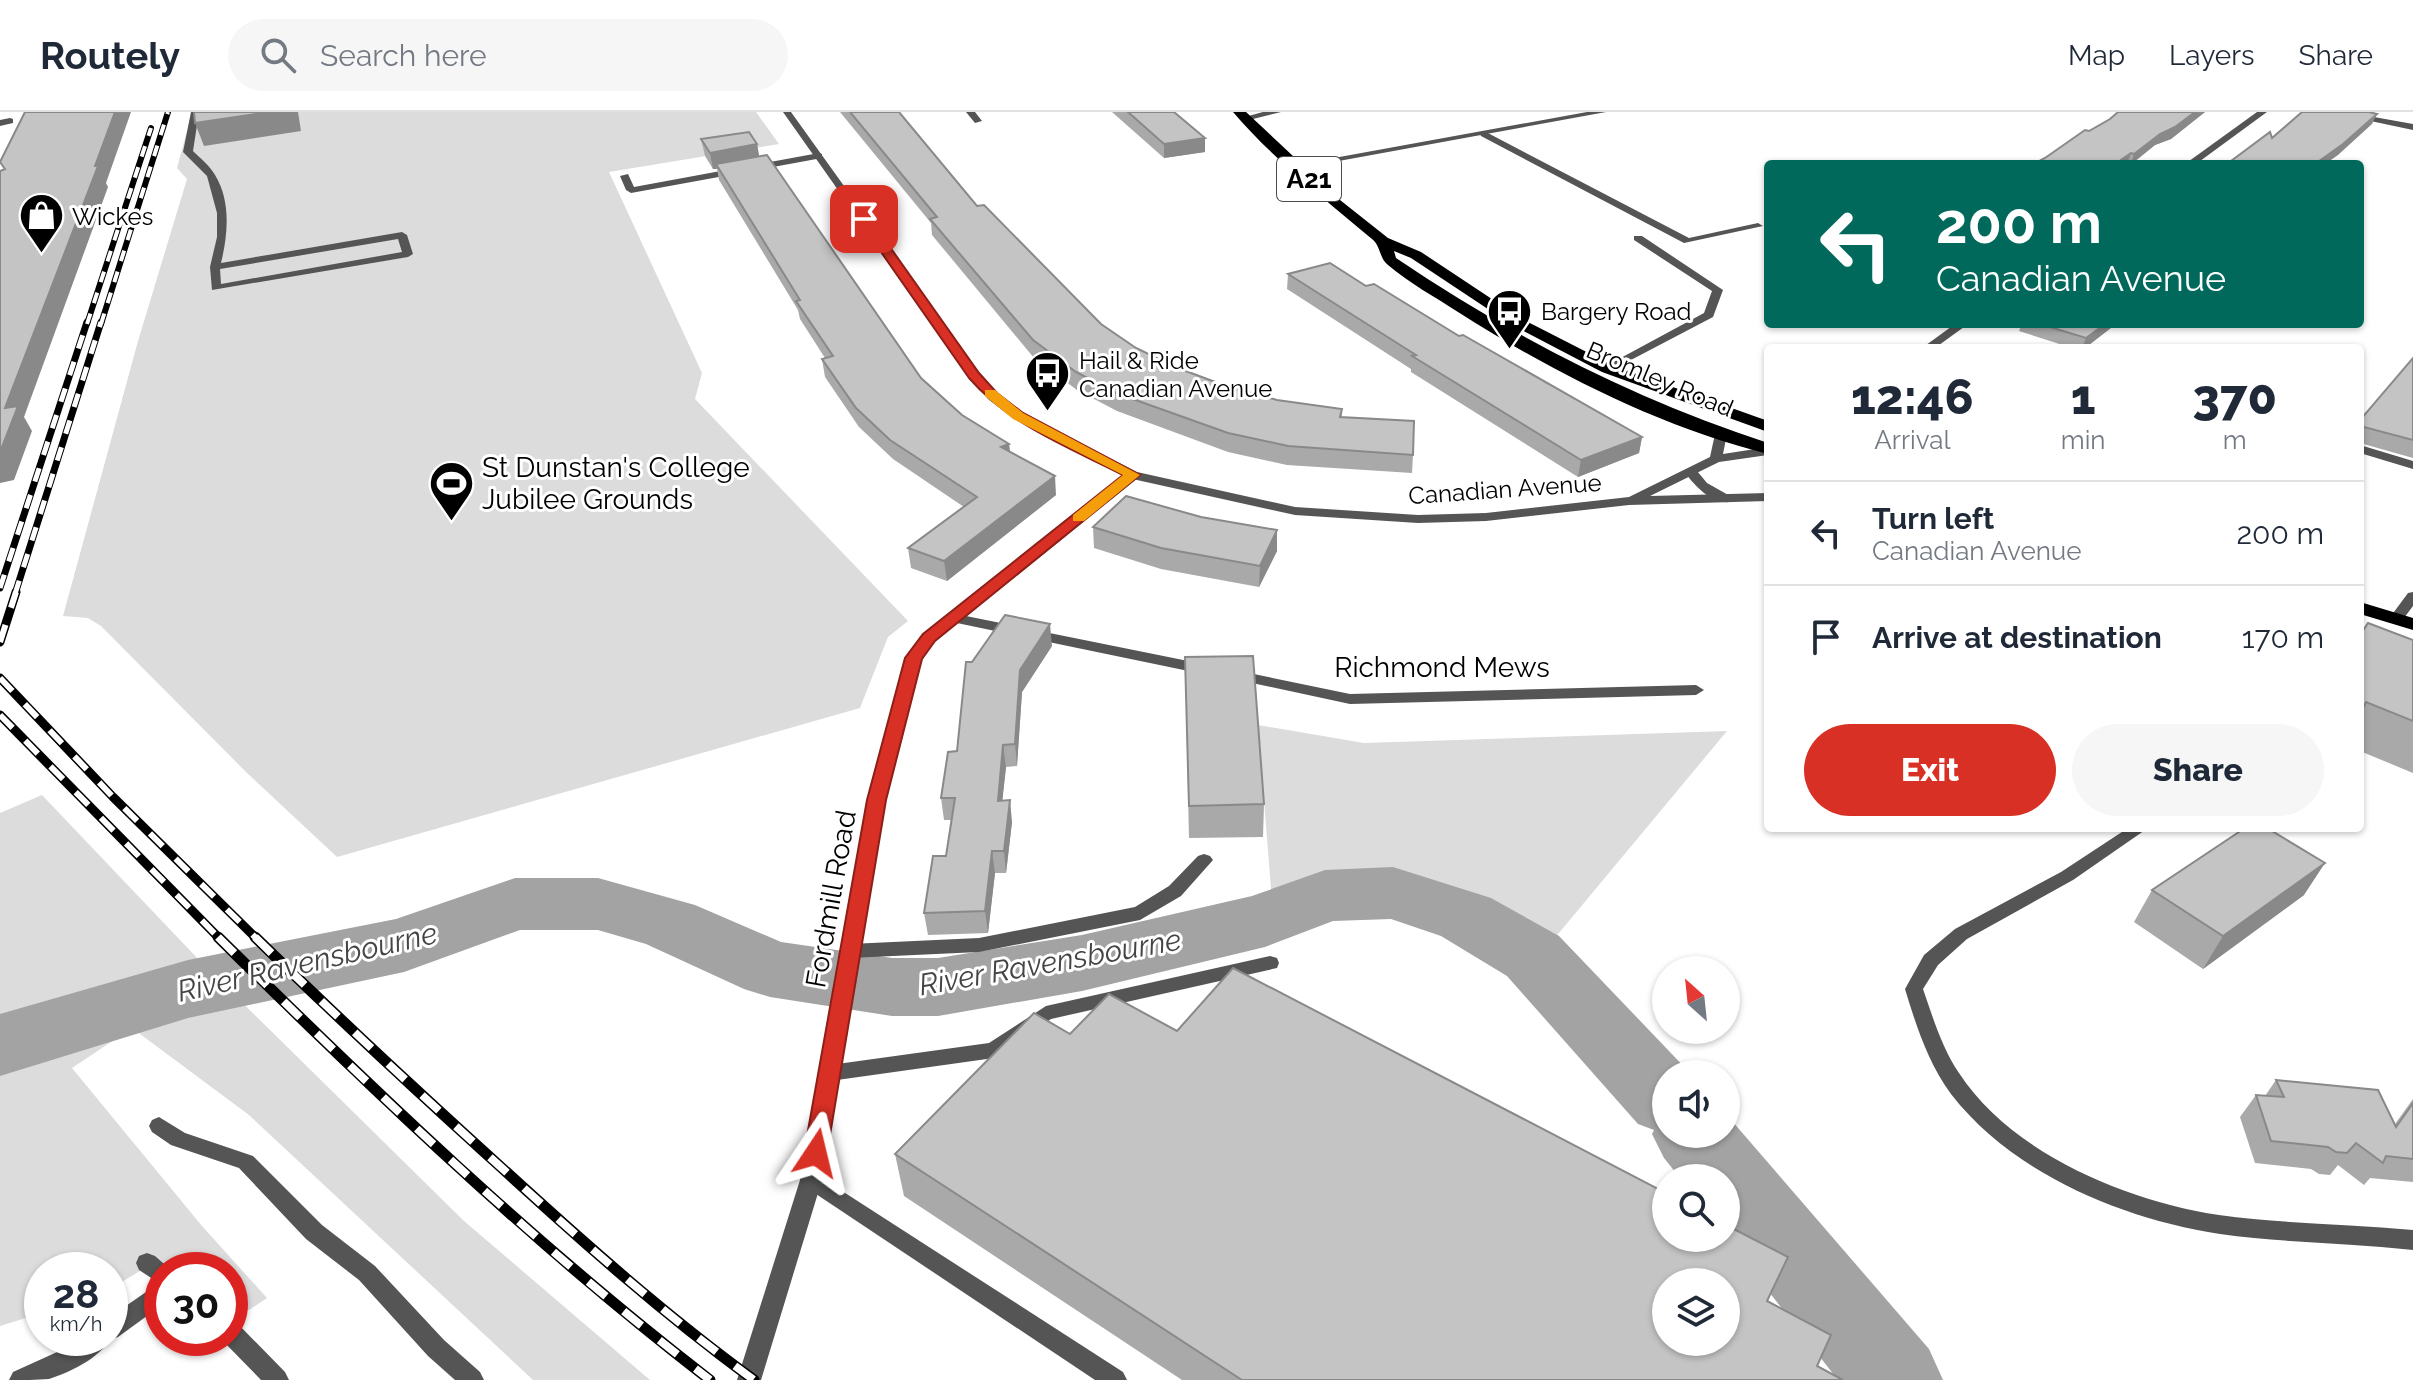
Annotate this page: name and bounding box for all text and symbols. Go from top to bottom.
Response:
search box [228,19,788,91]
text: Routely [40,33,180,78]
icon: search [256,33,300,77]
text: Search here [320,38,487,73]
text: Map [2068,39,2125,72]
text: Layers [2169,39,2255,72]
text: Share [2299,39,2373,72]
road number: A21 [1277,157,1341,201]
pin [830,185,898,253]
text: 200 m [1936,190,2102,256]
shop icon: Wickes [17,192,65,255]
icon: left [1804,192,1908,296]
icon: arrive [842,197,886,241]
place label: Wickes [72,202,153,231]
text: Canadian Avenue [1936,257,2226,299]
bus stop icon: Bargery Road [1486,287,1534,350]
place label: Bargery Road [1541,297,1692,326]
street label: Bromley Road [1582,335,1738,423]
place label: Hail & Ride Canadian Avenue [1079,346,1272,403]
bus stop icon: Hail & Ride Canadian Avenue [1024,350,1072,413]
text: 12:46 [1851,369,1974,425]
text: 1 [2071,369,2096,425]
text: 370 [2193,369,2277,425]
text: Arrival [1874,425,1951,455]
text: min [2061,425,2106,455]
text: m [2223,425,2247,455]
place label: St Dunstan's College Jubilee Grounds [482,451,750,516]
sports icon: St Dunstan's College Jubilee Grounds [427,459,475,522]
street label: Canadian Avenue [1407,468,1603,510]
text: Turn left [1872,501,1994,536]
icon: left [1804,511,1848,555]
text: 200 m [2236,516,2324,551]
text: Canadian Avenue [1872,536,2082,566]
icon: arrive [1804,615,1848,659]
text: Arrive at destination [1872,620,2162,655]
text: 170 m [2242,620,2324,655]
street label: Richmond Mews [1334,651,1550,684]
button: Exit [1804,724,2056,816]
button: Share [2072,724,2324,816]
street label: Fordmill Road [799,808,863,990]
water label: River Ravensbourne [174,915,440,1009]
water label: River Ravensbourne [916,922,1184,1002]
north arrow [1652,956,1740,1044]
map controls [1652,956,1740,1356]
button: sound [1652,1060,1740,1148]
position arrow [774,1111,858,1195]
button: search [1652,1164,1740,1252]
speed limit sign: 30 [144,1252,248,1356]
button: layers [1652,1268,1740,1356]
text: 28 [53,1270,99,1317]
text: km/h [50,1312,102,1336]

